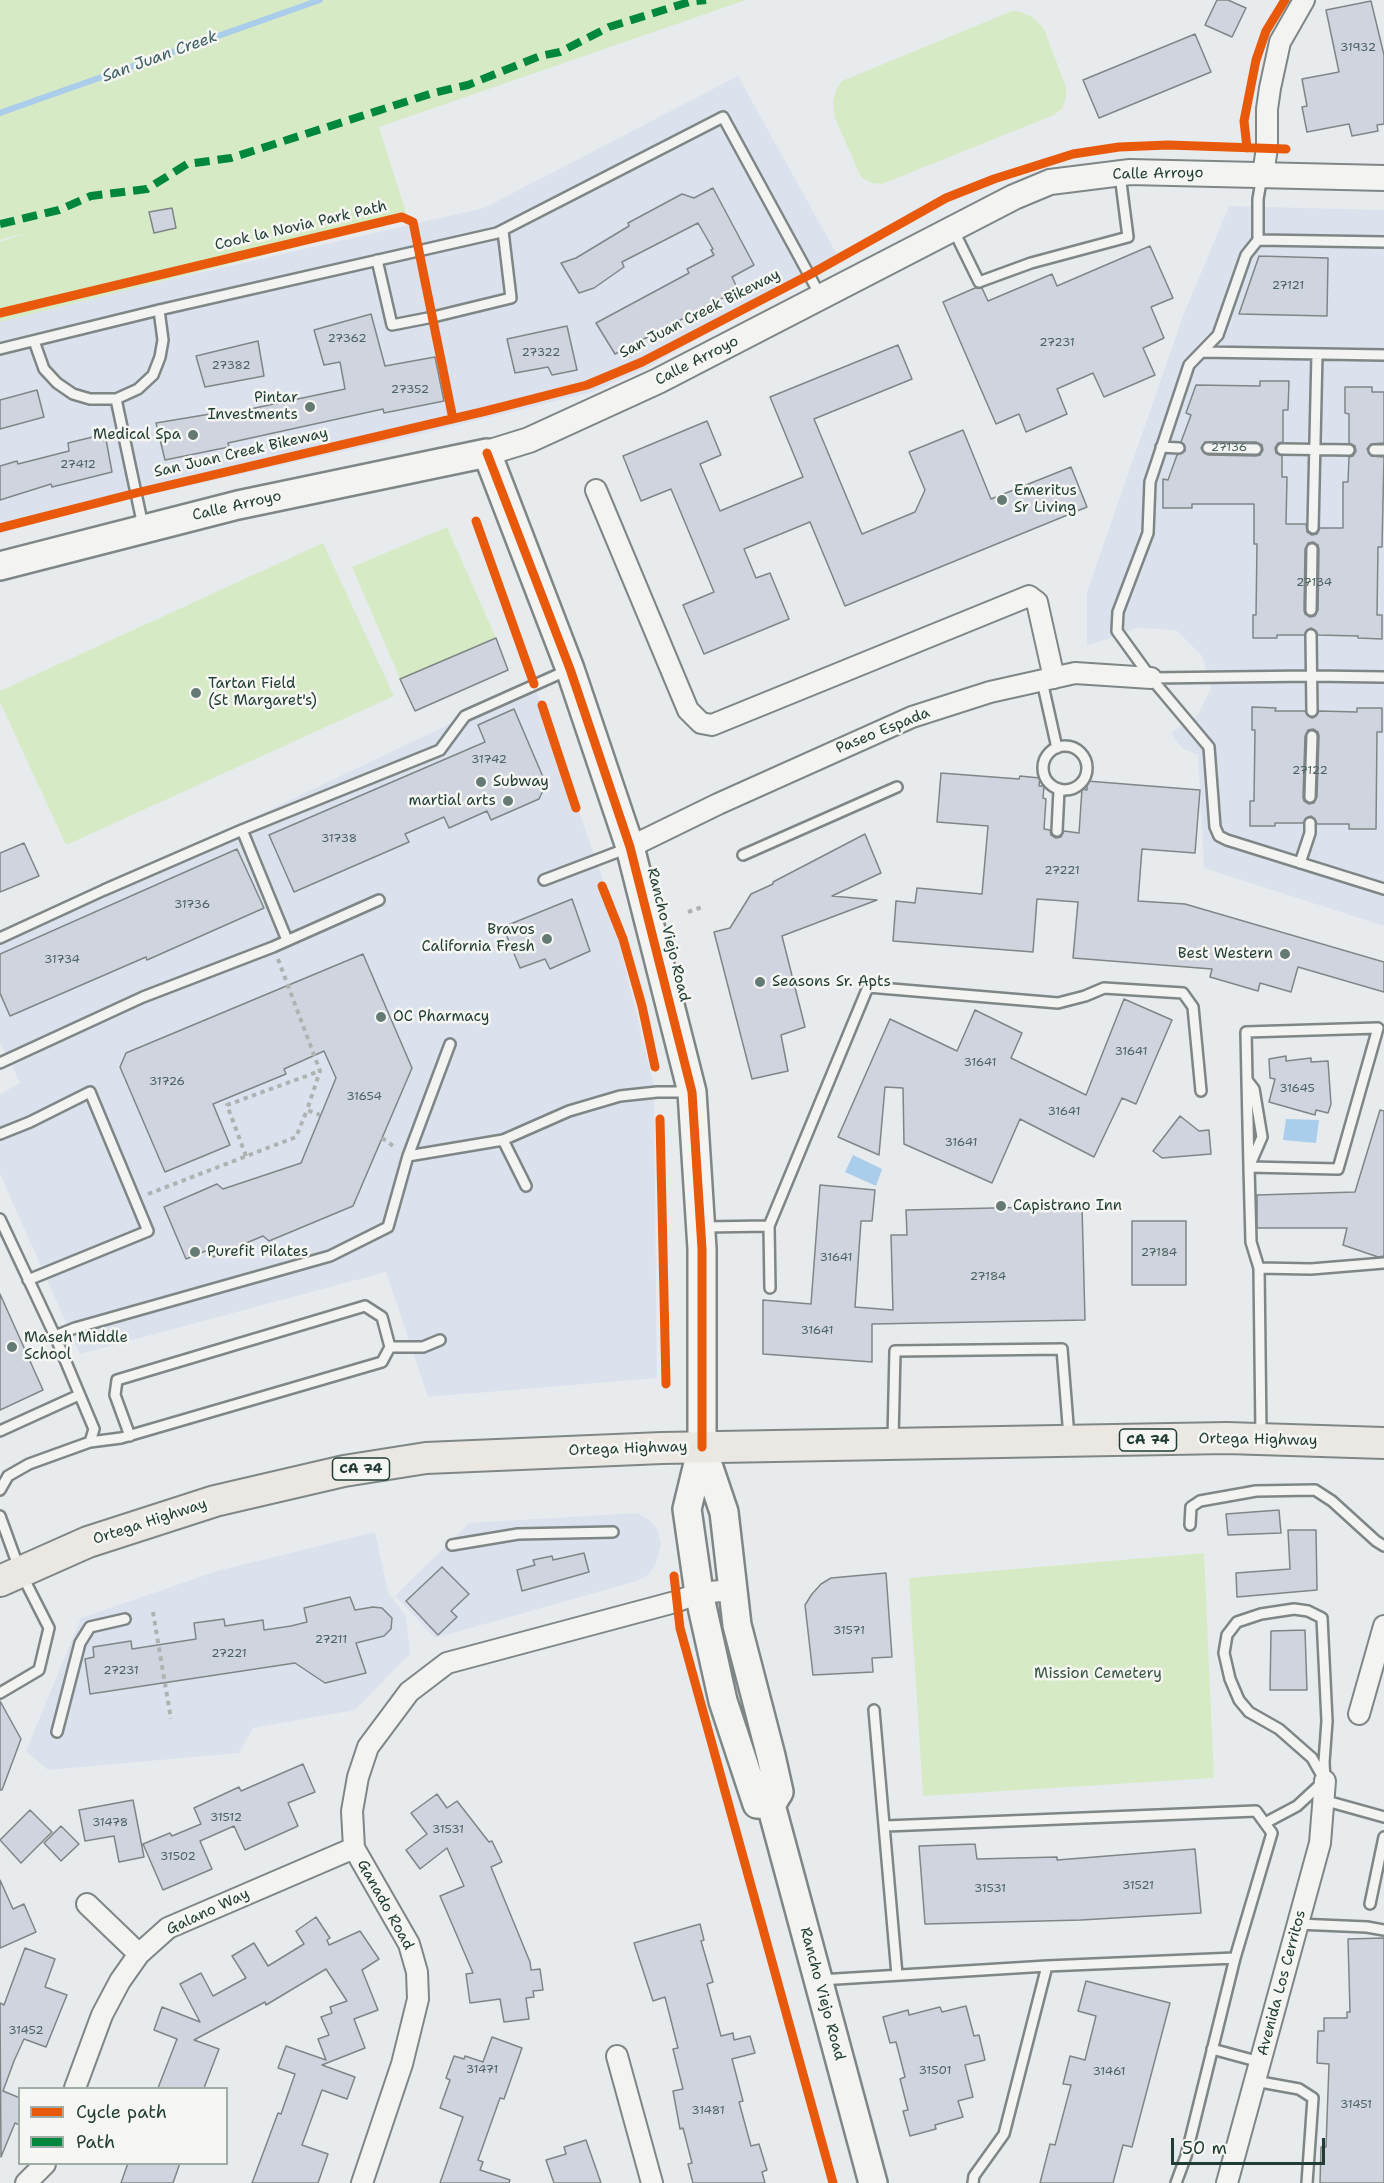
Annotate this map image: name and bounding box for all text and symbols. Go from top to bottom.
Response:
water label: San Juan Creek [100,27,220,87]
house number: 31932 [1340,41,1376,55]
street label: Calle Arroyo [1112,164,1204,184]
street label: Cook la Novia Park Path [213,197,389,255]
street label: San Juan Creek Bikeway [617,266,783,362]
house number: 27121 [1272,279,1304,293]
house number: 27362 [327,332,367,346]
street label: Calle Arroyo [652,332,742,390]
house number: 27231 [1039,336,1075,350]
house number: 27322 [522,346,560,360]
house number: 27382 [211,359,251,373]
house number: 27352 [391,383,429,397]
place label: Pintar Investments [207,389,298,424]
marker: Pintar Investments [303,400,317,414]
street label: San Juan Creek Bikeway [152,424,330,482]
place label: Medical Spa [93,426,181,444]
marker: Medical Spa [186,428,200,442]
house number: 27136 [1211,441,1247,455]
house number: 27412 [60,458,96,472]
place label: Emeritus Sr Living [1014,482,1077,517]
street label: Calle Arroyo [191,487,283,525]
marker: Emeritus Sr Living [995,493,1009,507]
house number: 27134 [1296,576,1332,590]
place label: Tartan Field (St Margaret's) [208,675,317,710]
marker: Tartan Field (St Margaret's) [189,686,203,700]
street label: Paseo Espada [833,704,933,758]
house number: 31742 [471,753,507,767]
house number: 27122 [1292,764,1328,778]
place label: Subway [493,773,549,791]
marker: Subway [474,775,488,789]
place label: martial arts [409,792,496,810]
marker: martial arts [501,794,515,808]
house number: 31738 [321,832,357,846]
house number: 27221 [1044,864,1080,878]
street label: Rancho Viejo Road [643,866,693,1004]
house number: 31736 [174,898,210,912]
place label: Bravos California Fresh [421,921,535,956]
marker: Bravos California Fresh [540,932,554,946]
place label: Best Western [1178,945,1273,963]
marker: Best Western [1278,947,1292,961]
house number: 31734 [44,953,80,967]
place label: Seasons Sr. Apts [772,973,891,991]
marker: Seasons Sr. Apts [753,975,767,989]
place label: OC Pharmacy [393,1008,489,1026]
marker: OC Pharmacy [374,1010,388,1024]
house number: 31641 [1114,1045,1148,1059]
house number: 31641 [963,1056,997,1070]
house number: 31726 [149,1075,185,1089]
house number: 31645 [1279,1082,1315,1096]
house number: 31654 [346,1090,382,1104]
house number: 31641 [1047,1105,1081,1119]
house number: 31641 [944,1136,978,1150]
place label: Capistrano Inn [1013,1197,1122,1215]
marker: Capistrano Inn [994,1199,1008,1213]
place label: Purefit Pilates [207,1243,308,1261]
marker: Purefit Pilates [188,1245,202,1259]
house number: 27184 [1141,1246,1177,1260]
house number: 31641 [819,1251,853,1265]
house number: 27184 [970,1270,1006,1284]
house number: 31641 [800,1324,834,1338]
place label: Maseh Middle School [24,1329,128,1364]
marker: Maseh Middle School [5,1340,19,1354]
road number: CA 74 [1120,1429,1176,1451]
street label: Ortega Highway [1198,1430,1318,1450]
street label: Ortega Highway [568,1438,688,1460]
road number: CA 74 [332,1458,389,1480]
street label: Ortega Highway [91,1495,209,1549]
house number: 31571 [833,1624,865,1638]
house number: 27211 [315,1633,347,1647]
house number: 27221 [211,1647,247,1661]
house number: 27231 [103,1664,139,1678]
park label: Mission Cemetery [1034,1665,1162,1683]
house number: 31512 [210,1811,242,1825]
house number: 31478 [92,1816,128,1830]
house number: 31531 [432,1823,464,1837]
house number: 31502 [160,1850,196,1864]
street label: Ganado Road [353,1857,417,1953]
house number: 31521 [1122,1879,1154,1893]
house number: 31531 [974,1882,1006,1896]
street label: Galano Way [164,1885,252,1939]
street label: Avenida Los Cerritos [1254,1908,1310,2058]
street label: Rancho Viejo Road [796,1925,848,2063]
house number: 31452 [8,2024,44,2038]
house number: 31471 [466,2063,498,2077]
house number: 31501 [919,2064,951,2078]
house number: 31461 [1093,2065,1125,2079]
legend [18,2087,228,2165]
house number: 31451 [1340,2098,1372,2112]
text: Cycle path [76,2100,167,2124]
house number: 31481 [691,2104,725,2118]
scale bar [1174,2126,1328,2164]
text: Path [76,2130,115,2154]
text: 50 m [1182,2136,1227,2160]

